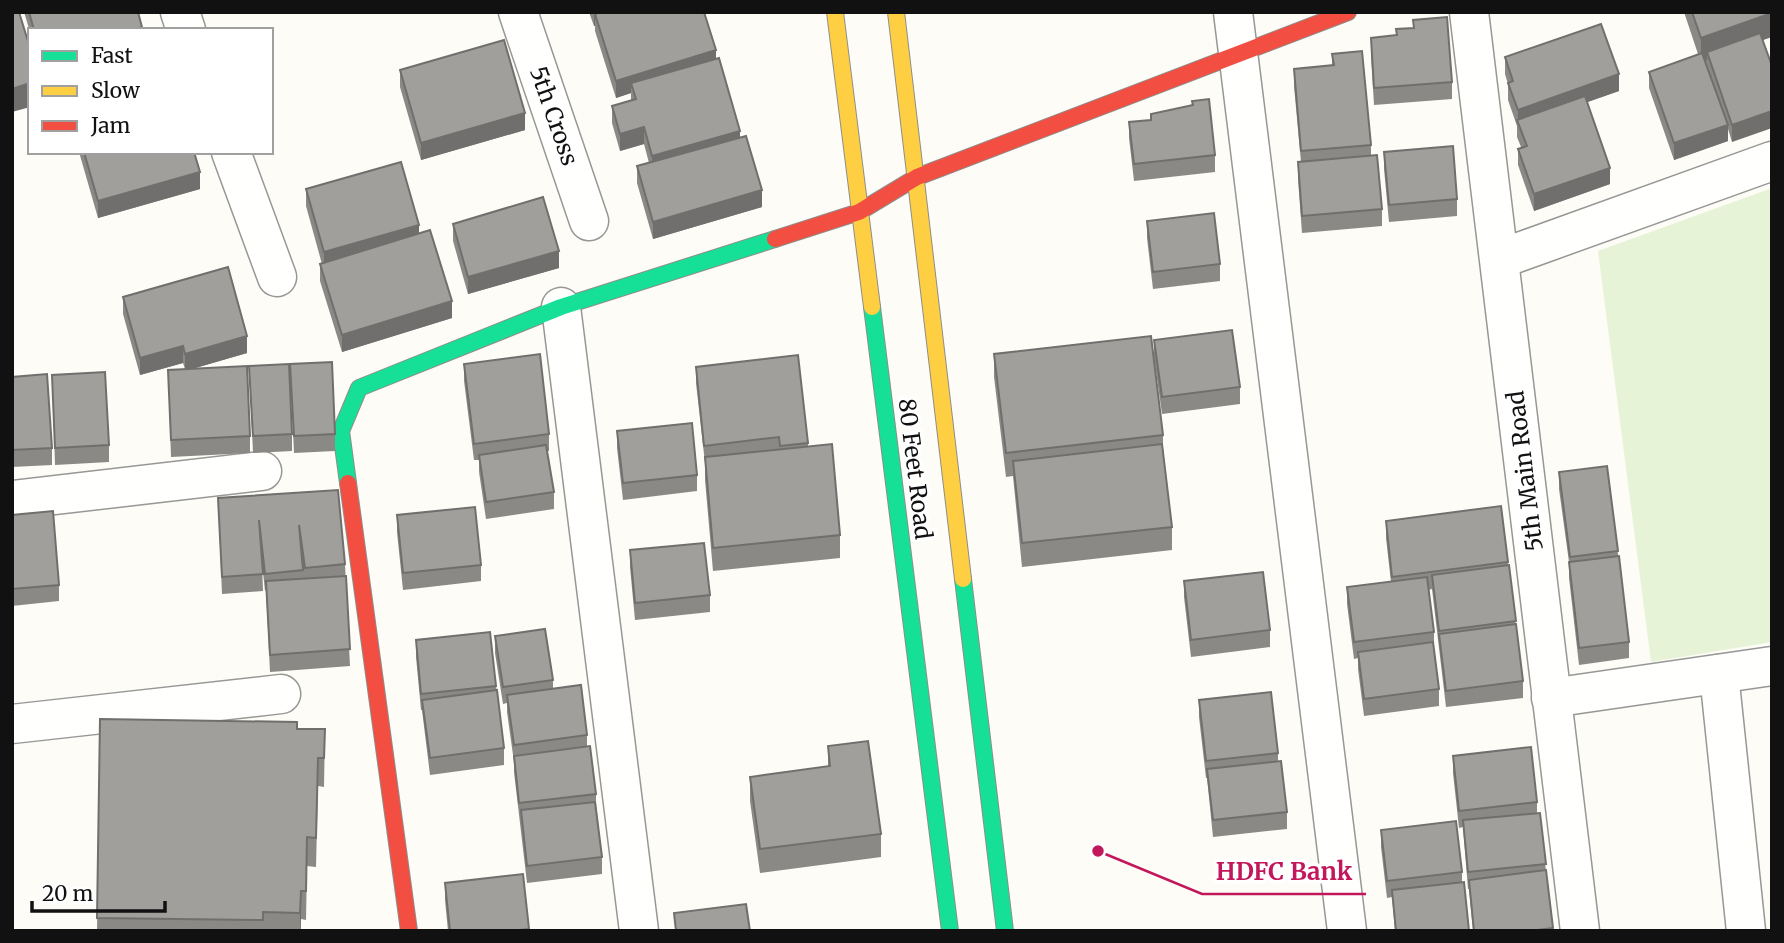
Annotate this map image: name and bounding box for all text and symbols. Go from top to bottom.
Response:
legend [28,28,273,154]
text: Fast [91,42,133,69]
street label: 5th Cross [524,63,585,169]
text: Slow [91,77,140,104]
text: Jam [90,112,130,139]
street label: 5th Main Road [1500,389,1549,553]
street label: 80 Feet Road [892,397,939,541]
callout: HDFC Bank [1202,849,1366,894]
text: HDFC Bank [1216,856,1353,887]
scale bar [32,870,164,914]
text: 20 m [42,880,94,907]

